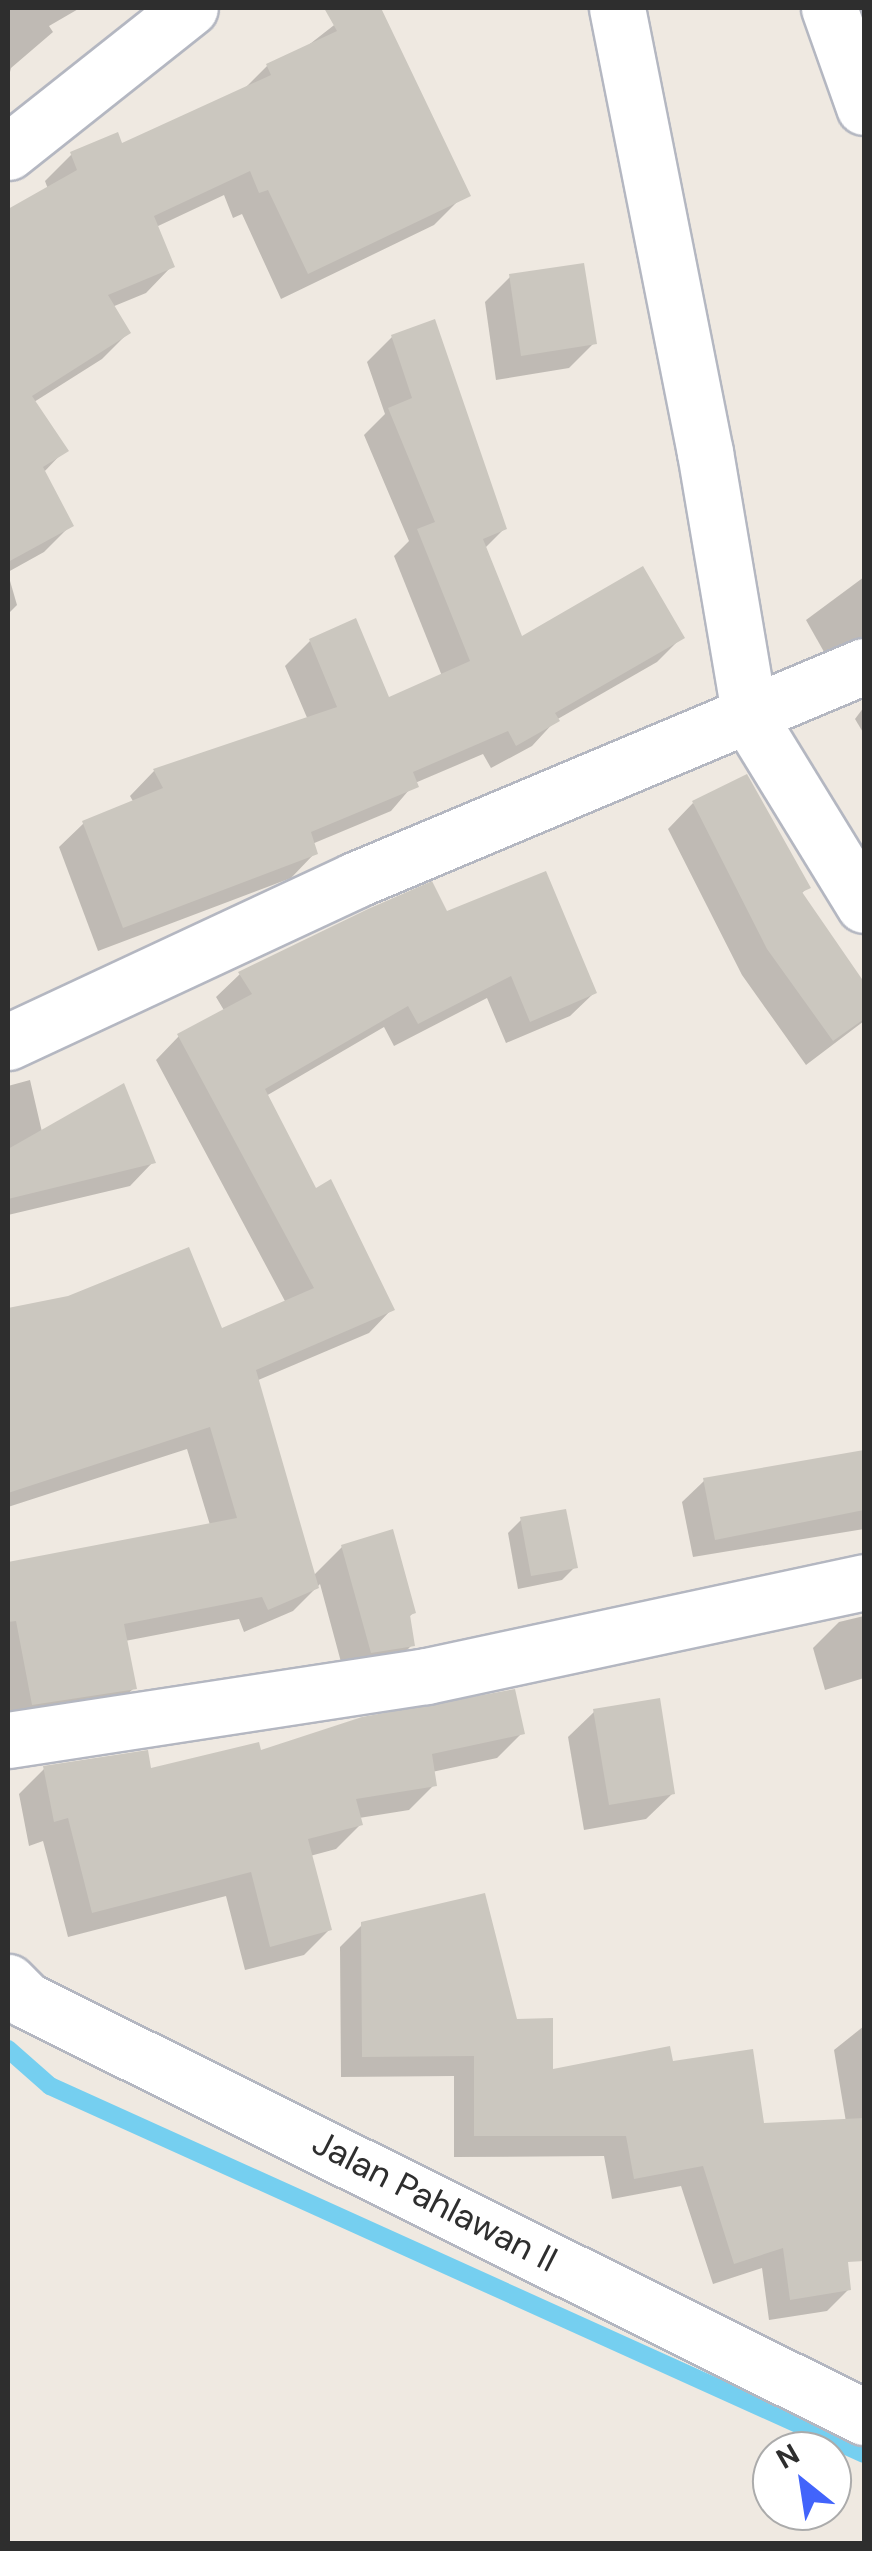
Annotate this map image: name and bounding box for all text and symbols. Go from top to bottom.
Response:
street label: Jalan Pahlawan II [306,2121,564,2281]
north arrow [752,2431,852,2531]
text: N [770,2435,806,2477]

